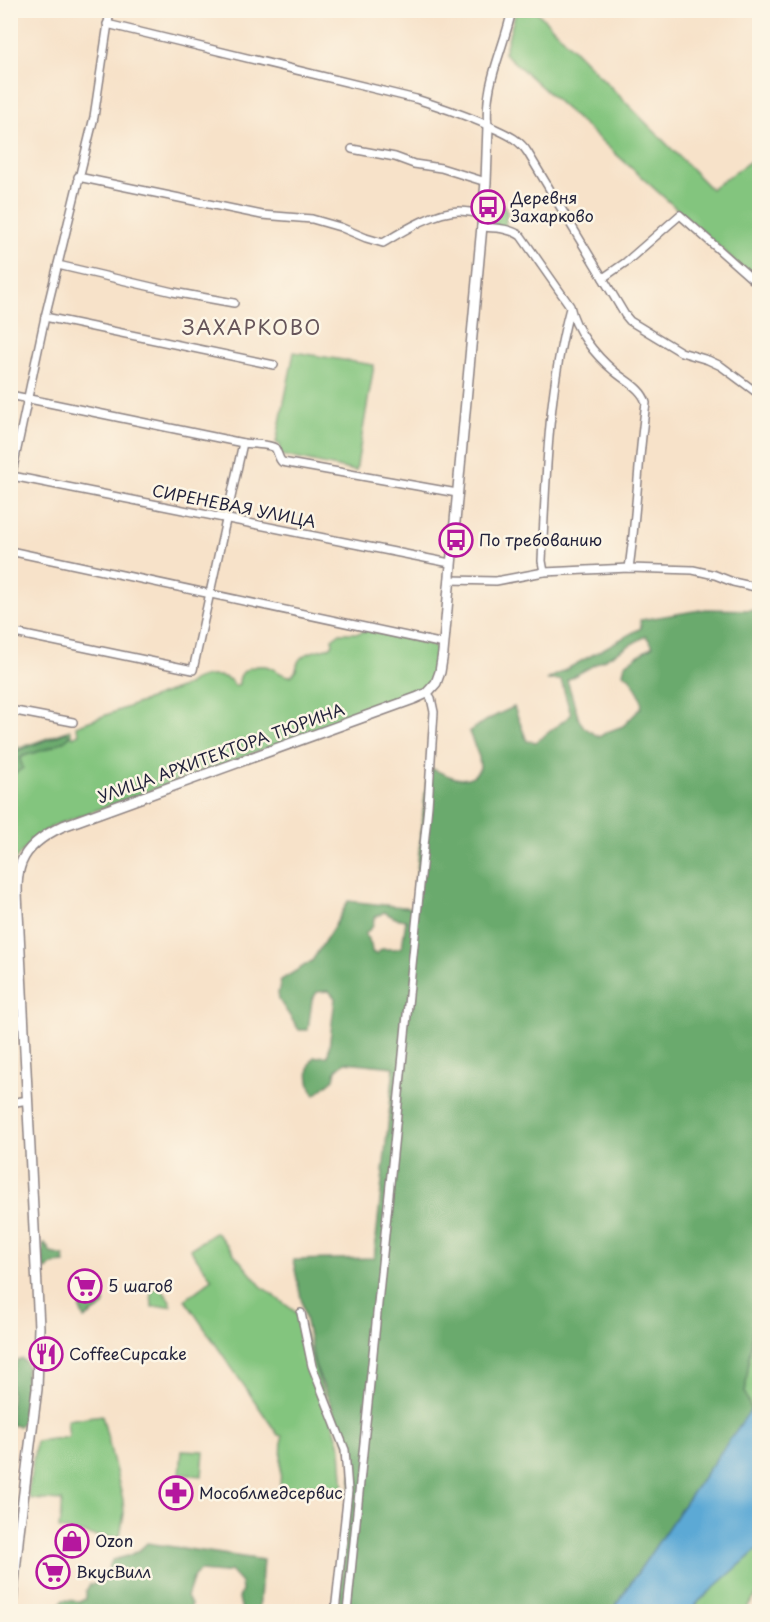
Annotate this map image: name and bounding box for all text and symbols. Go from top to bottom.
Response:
place label: Деревня Захарково [510,185,594,227]
bus stop icon: Деревня Захарково [470,189,506,225]
district label: ЗАХАРКОВО [182,312,322,342]
street label: СИРЕНЕВАЯ УЛИЦА [150,477,318,533]
bus stop icon: По требованию [438,522,474,558]
place label: По требованию [479,527,602,551]
street label: УЛИЦА АРХИТЕКТОРА ТЮРИНА [94,696,347,808]
supermarket icon: 5 шагов [67,1268,103,1304]
place label: 5 шагов [108,1273,173,1297]
restaurant icon: CoffeeCupcake [28,1336,64,1372]
place label: CoffeeCupcake [69,1341,187,1365]
pharmacy icon: Мособлмедсервис [158,1475,194,1511]
place label: Мособлмедсервис [199,1480,343,1504]
shop icon: Ozon [54,1523,90,1559]
place label: Ozon [95,1528,133,1552]
supermarket icon: ВкусВилл [35,1554,71,1590]
place label: ВкусВилл [76,1559,151,1583]

